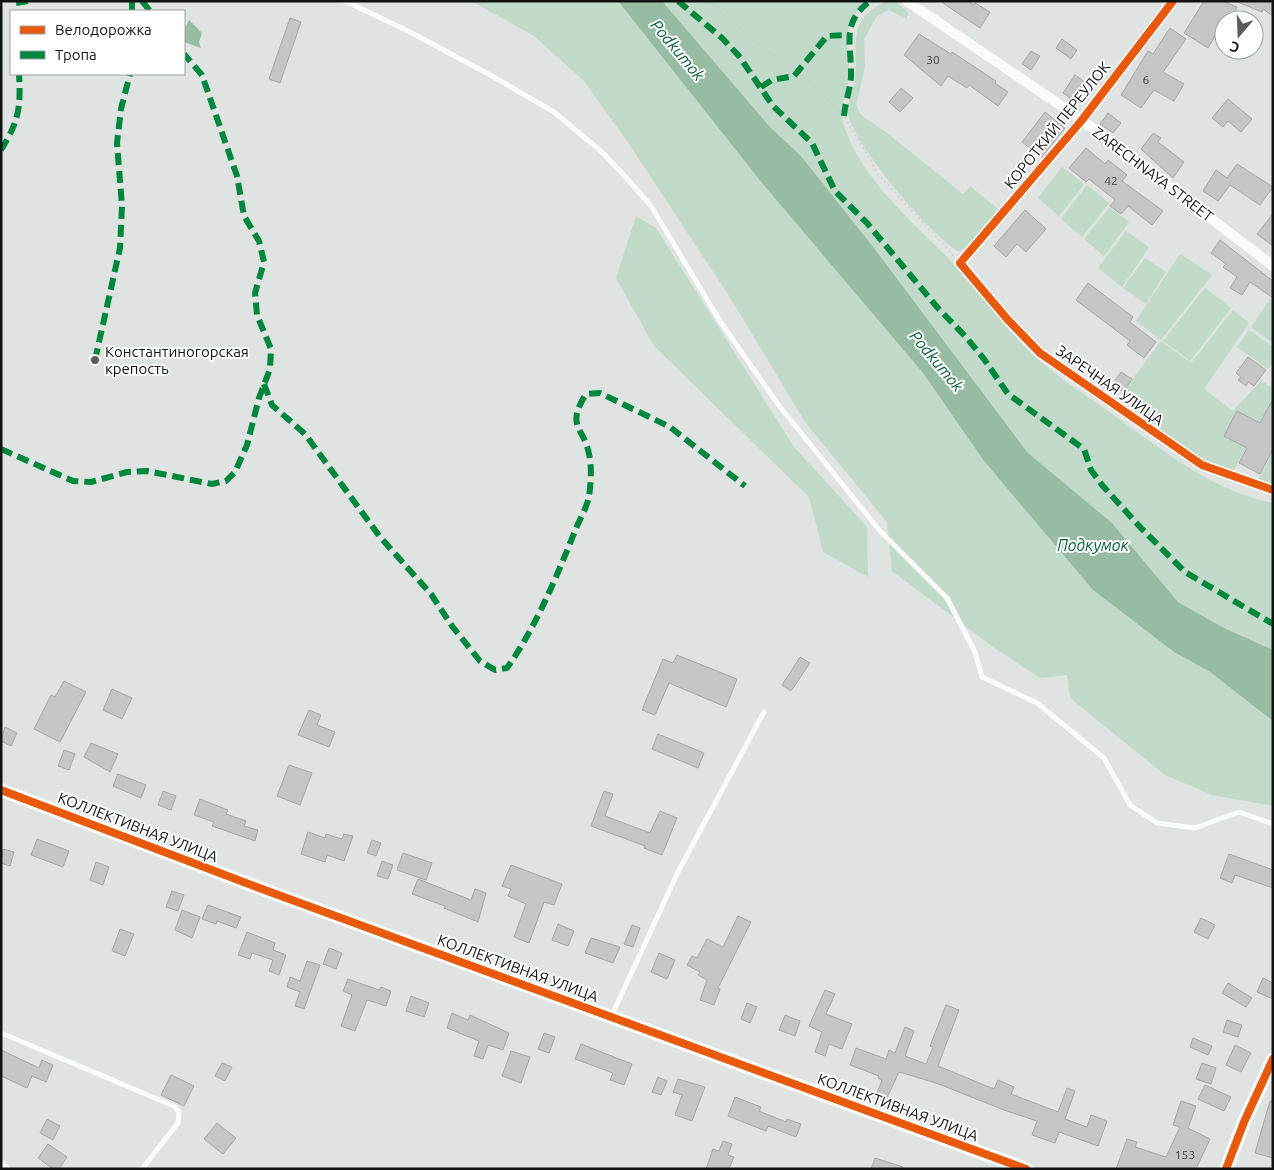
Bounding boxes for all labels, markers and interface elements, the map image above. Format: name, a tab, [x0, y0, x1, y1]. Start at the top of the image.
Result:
legend	[10, 10, 185, 75]
north arrow	[1214, 10, 1264, 60]
water label: Podkumok	[647, 16, 709, 85]
text: Велодорожка	[55, 21, 152, 38]
text: С	[1228, 38, 1242, 56]
text: Тропа	[55, 46, 97, 63]
house number: 30	[926, 53, 940, 66]
street label: КОРОТКИЙ ПЕРЕУЛОК	[1001, 58, 1113, 192]
house number: 6	[1143, 73, 1150, 86]
street label: ZARECHNAYA STREET	[1089, 123, 1217, 225]
house number: 42	[1104, 174, 1118, 187]
water label: Podkumok	[906, 327, 968, 396]
street label: ЗАРЕЧНАЯ УЛИЦА	[1053, 341, 1167, 429]
place label: Константиногорская крепость	[105, 343, 249, 377]
marker: Константиногорская крепость	[89, 354, 101, 366]
water label: Подкумок	[1057, 536, 1129, 554]
street label: КОЛЛЕКТИВНАЯ УЛИЦА	[56, 789, 221, 865]
street label: КОЛЛЕКТИВНАЯ УЛИЦА	[435, 931, 601, 1005]
street label: КОЛЛЕКТИВНАЯ УЛИЦА	[815, 1070, 981, 1144]
house number: 153	[1175, 1148, 1195, 1161]

